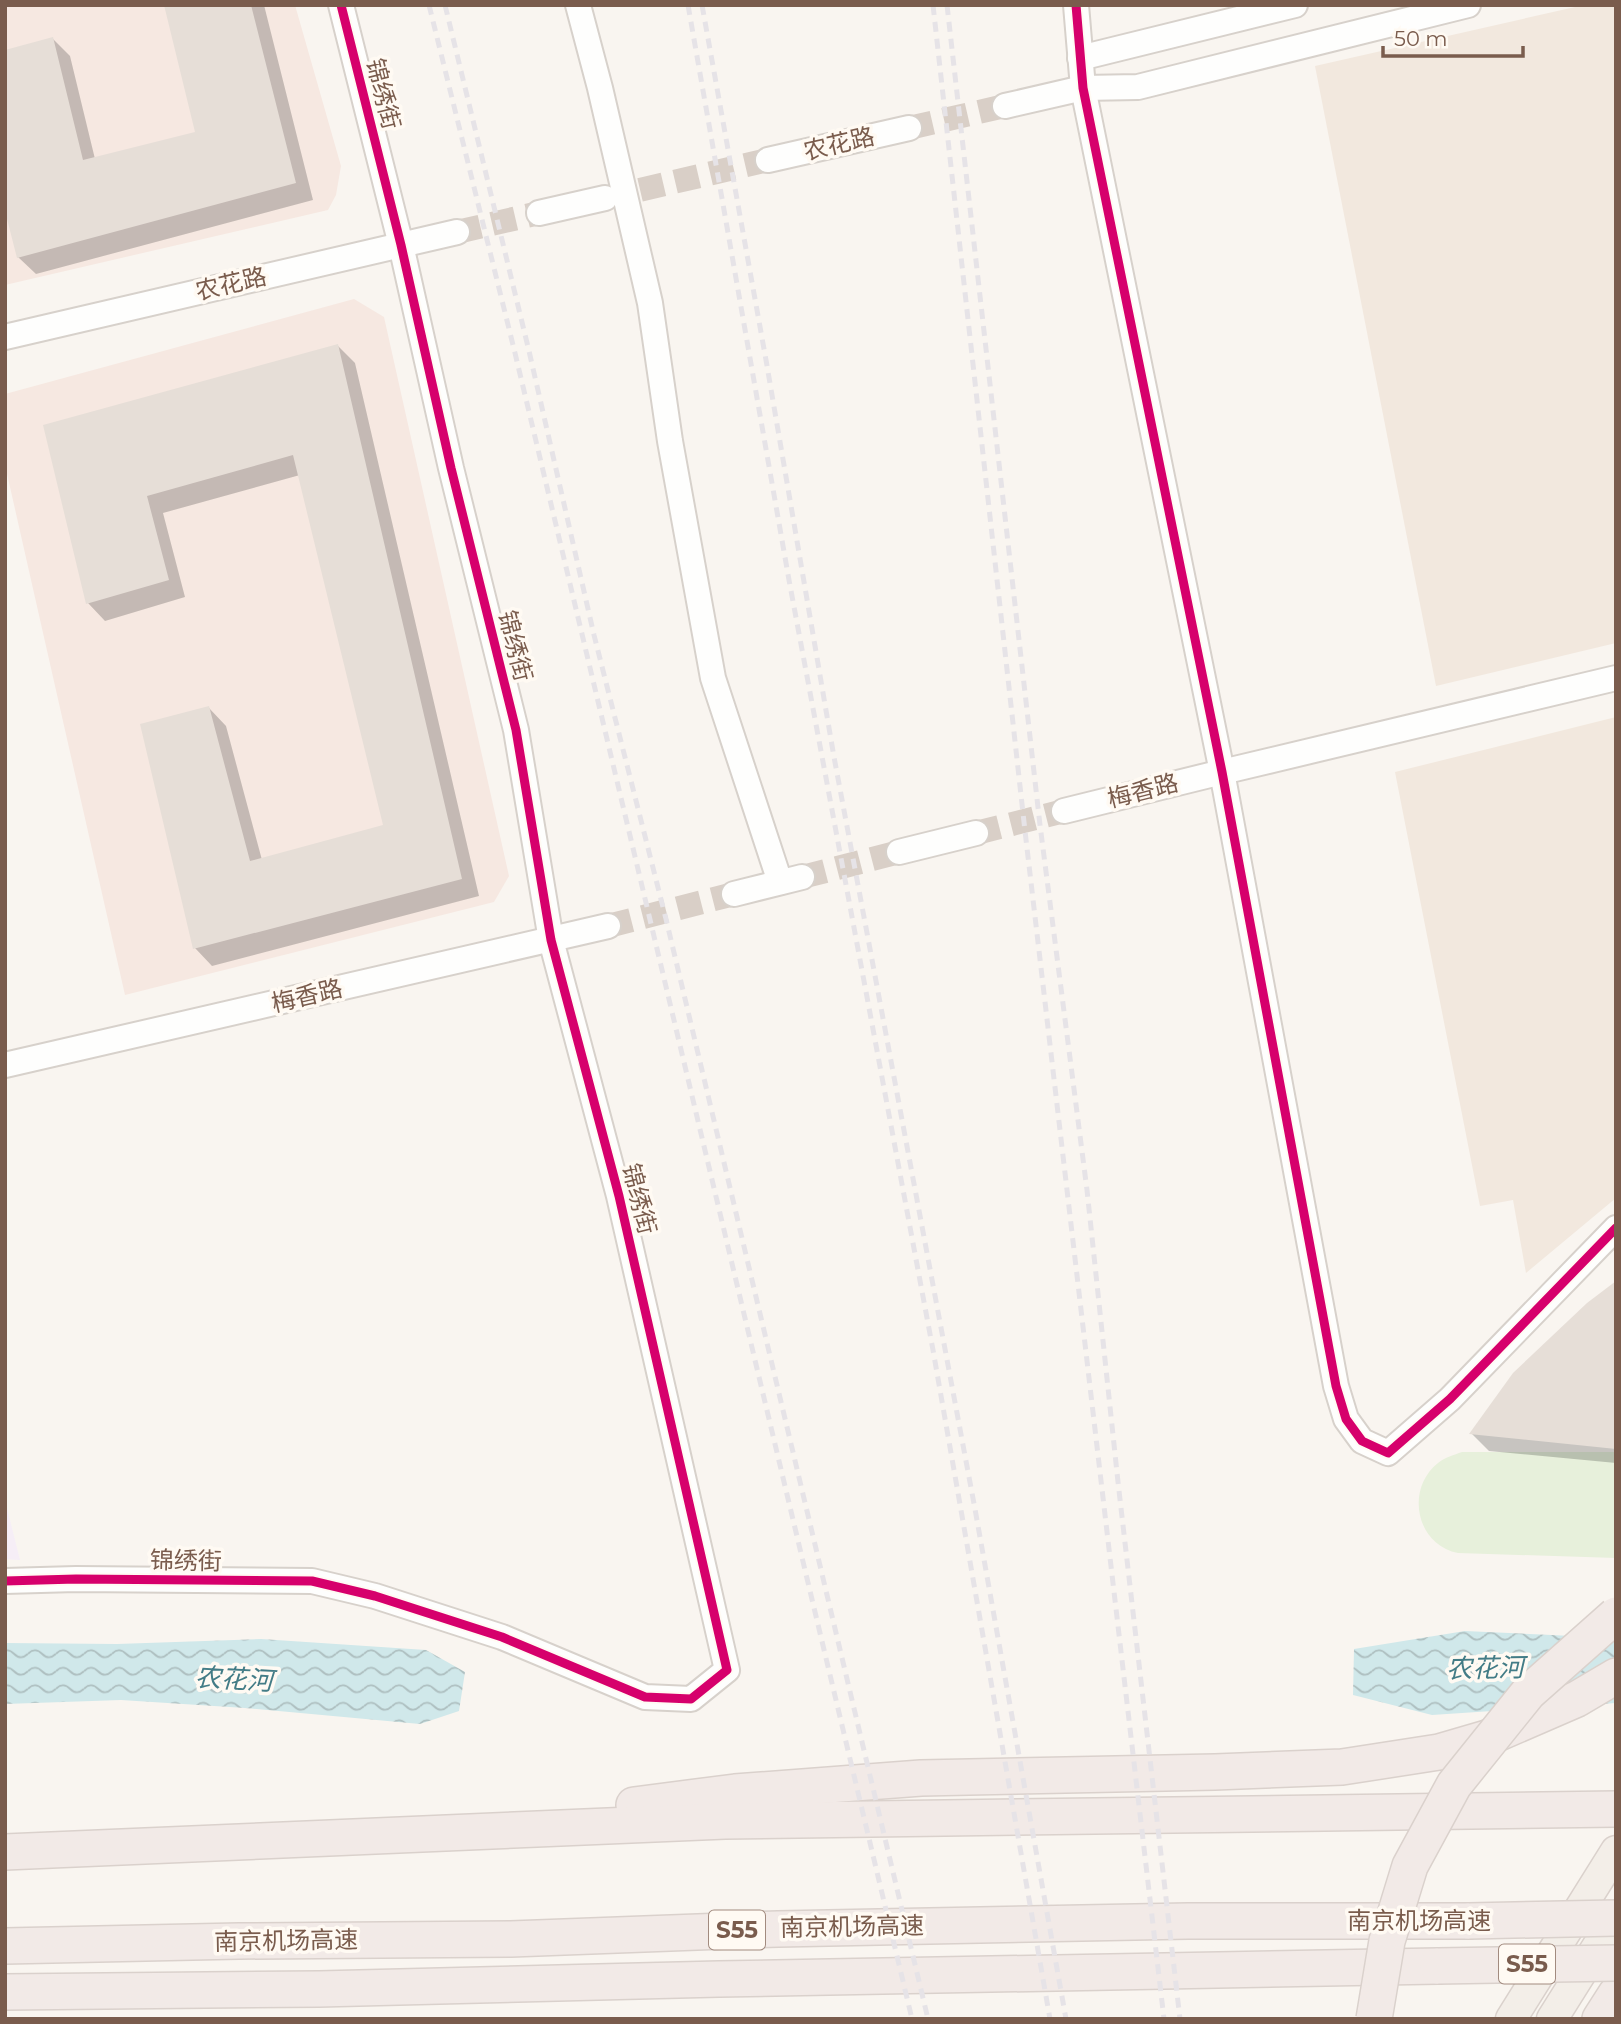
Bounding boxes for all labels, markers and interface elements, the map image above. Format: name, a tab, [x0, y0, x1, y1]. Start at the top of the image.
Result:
scale bar	[1383, 14, 1523, 58]
text: 50 m	[1394, 26, 1448, 51]
street label: 锦绣街	[361, 55, 406, 132]
street label: 农花路	[801, 121, 877, 166]
street label: 农花路	[193, 261, 269, 306]
street label: 锦绣街	[493, 607, 538, 684]
street label: 梅香路	[1104, 768, 1181, 813]
street label: 梅香路	[269, 973, 345, 1018]
street label: 锦绣街	[617, 1160, 662, 1237]
street label: 锦绣街	[150, 1545, 222, 1576]
water label: 农花河	[1446, 1651, 1529, 1685]
water label: 农花河	[194, 1661, 279, 1697]
street label: 南京机场高速	[1347, 1906, 1491, 1935]
road number: S55	[709, 1910, 765, 1950]
street label: 南京机场高速	[780, 1911, 924, 1942]
street label: 南京机场高速	[214, 1925, 358, 1956]
road number: S55	[1499, 1944, 1555, 1983]

